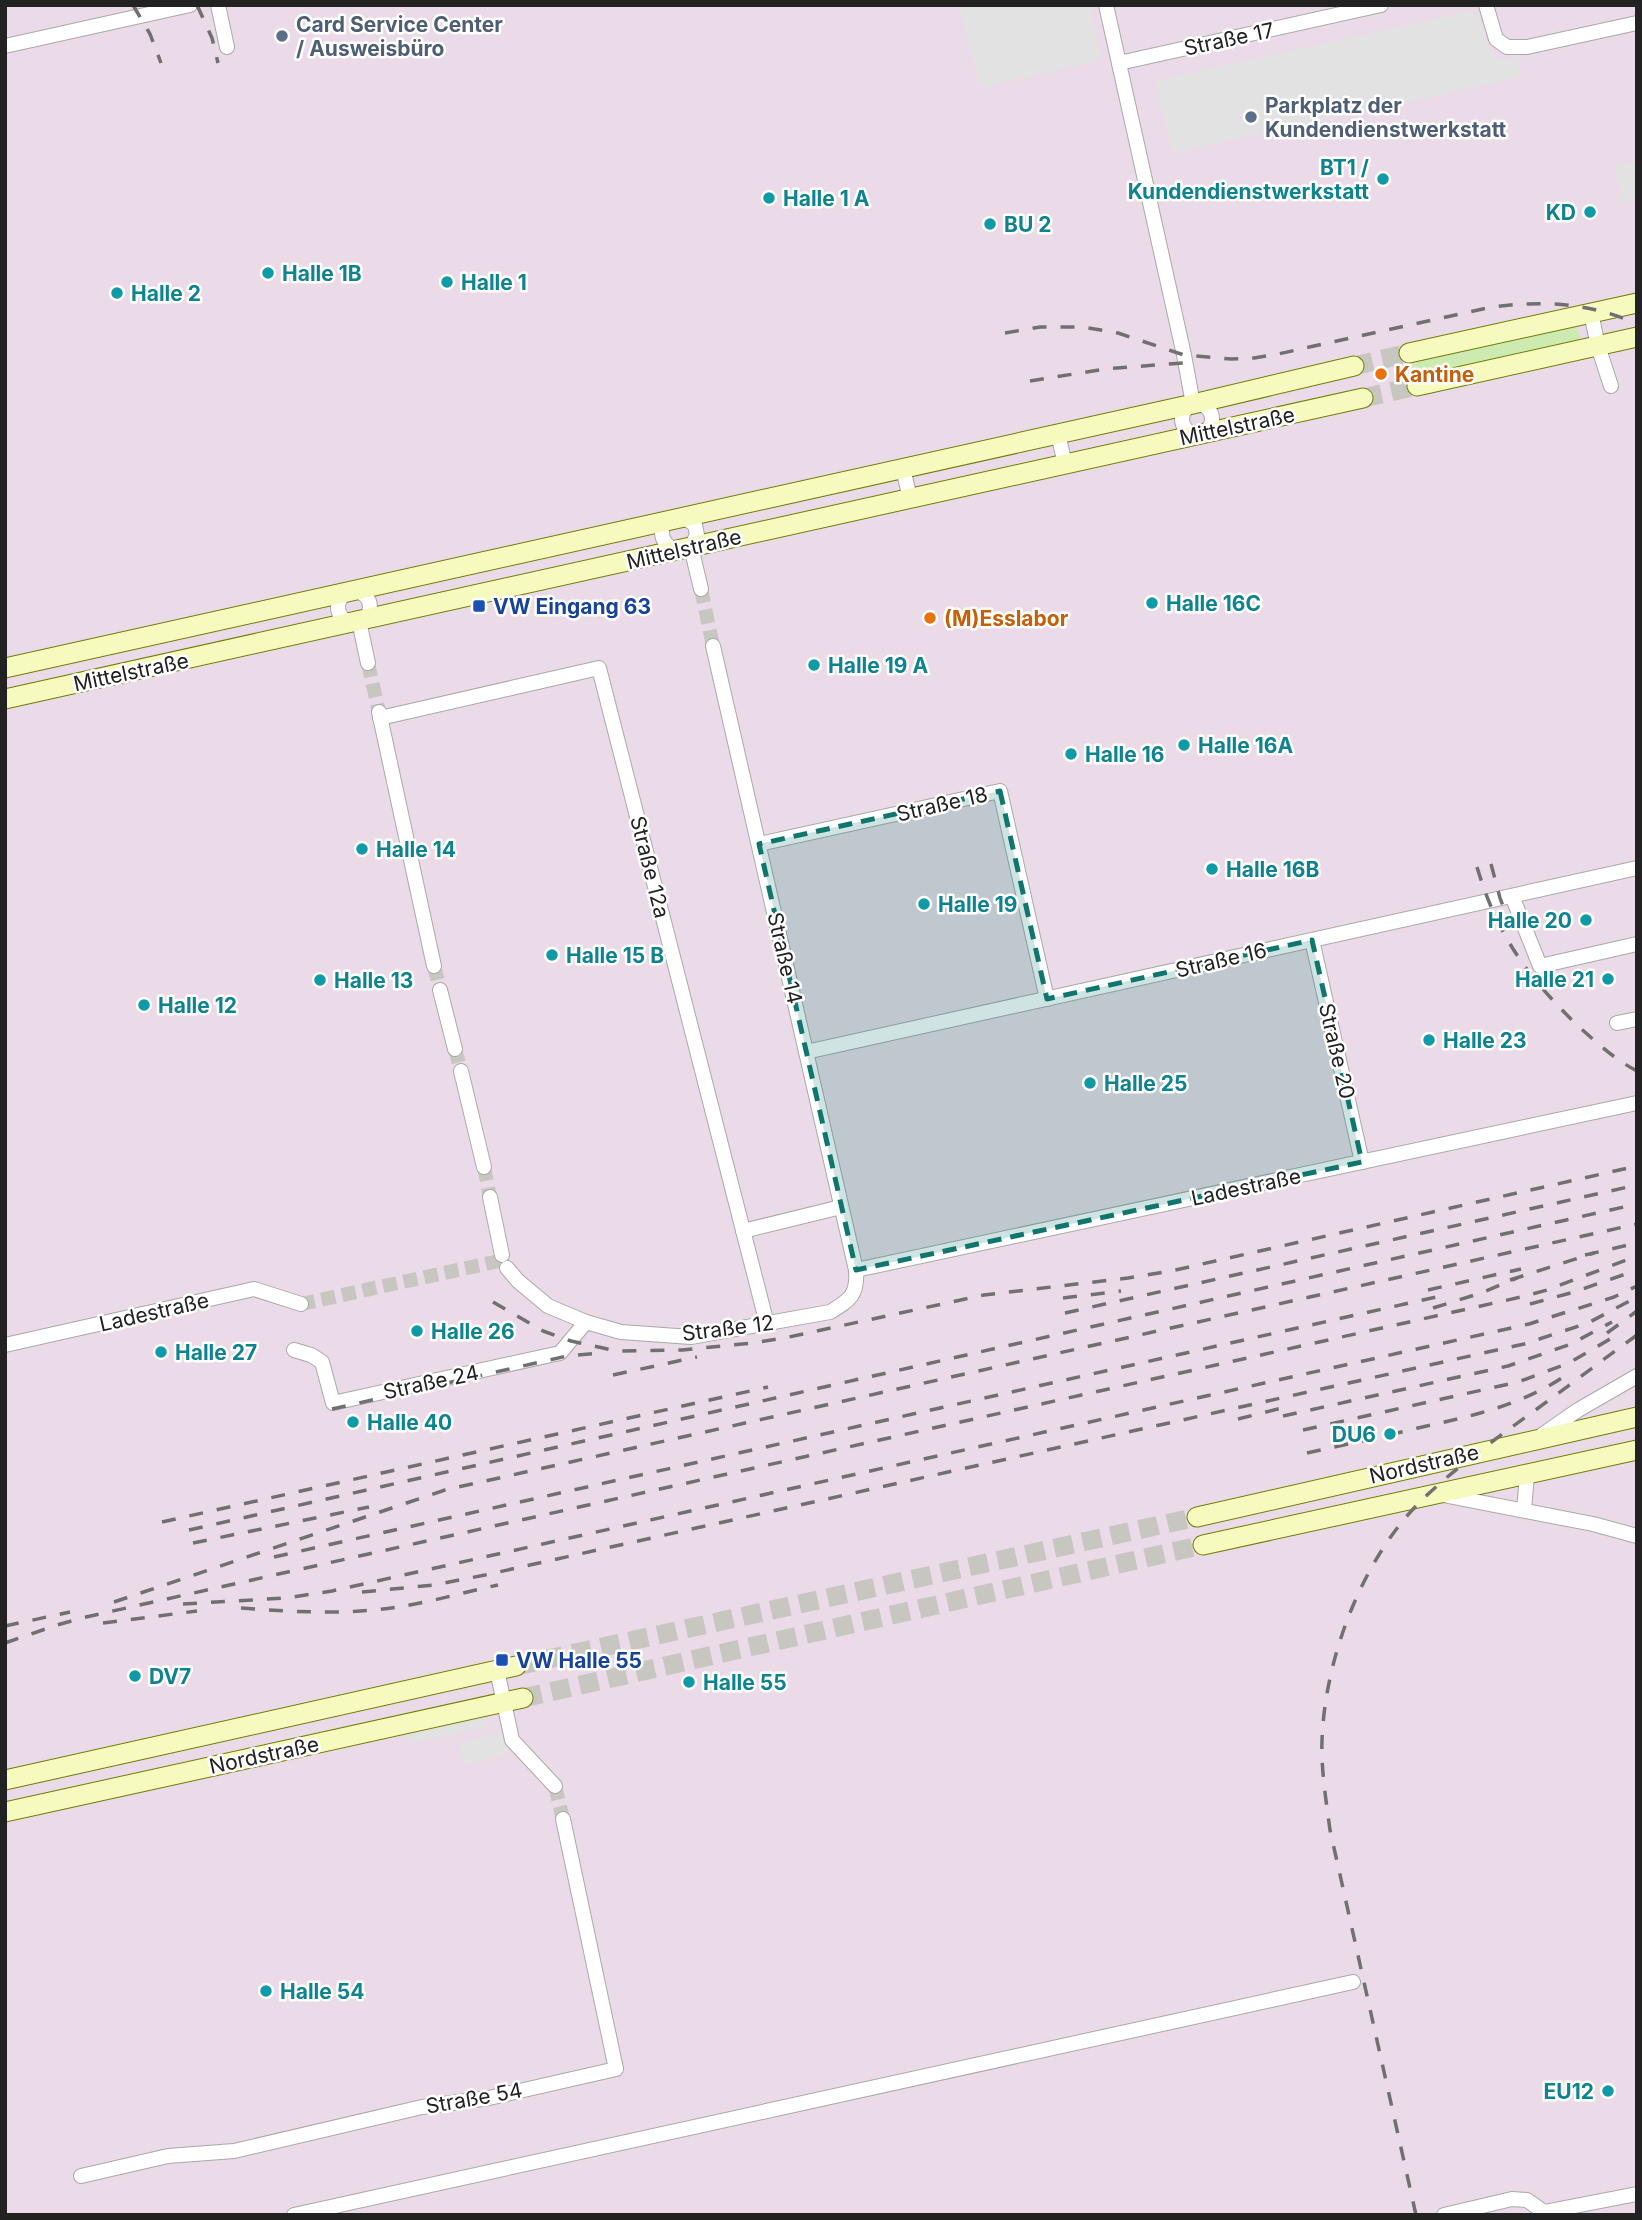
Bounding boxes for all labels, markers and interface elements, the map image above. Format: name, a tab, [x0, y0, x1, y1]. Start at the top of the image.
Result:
place label: Card Service Center / Ausweisbüro	[296, 12, 503, 61]
street label: Straße 17	[1182, 17, 1276, 61]
marker: Card Service Center / Ausweisbüro	[274, 28, 290, 44]
place label: Parkplatz der Kundendienstwerkstatt	[1265, 93, 1507, 142]
marker: Parkplatz der Kundendienstwerkstatt	[1243, 109, 1259, 125]
place label: BT1 / Kundendienstwerkstatt	[1128, 155, 1369, 204]
marker: BT1 / Kundendienstwerkstatt	[1375, 171, 1391, 187]
place label: Halle 1 A	[783, 186, 870, 211]
marker: Halle 1 A	[761, 190, 777, 206]
place label: KD	[1546, 200, 1576, 225]
marker: KD	[1582, 204, 1598, 220]
place label: BU 2	[1004, 212, 1051, 237]
marker: BU 2	[982, 216, 998, 232]
place label: Halle 1B	[282, 261, 362, 286]
marker: Halle 1B	[260, 265, 276, 281]
place label: Halle 1	[461, 270, 527, 295]
marker: Halle 1	[439, 274, 455, 290]
place label: Halle 2	[131, 281, 201, 306]
marker: Halle 2	[109, 285, 125, 301]
place label: Kantine	[1395, 362, 1474, 387]
marker: Kantine	[1373, 366, 1389, 382]
street label: Mittelstraße	[1177, 402, 1297, 450]
street label: Mittelstraße	[624, 524, 744, 574]
place label: Halle 16C	[1166, 591, 1261, 616]
place label: VW Eingang 63	[493, 594, 651, 619]
marker: Halle 16C	[1144, 595, 1160, 611]
marker: VW Eingang 63	[471, 598, 487, 614]
place label: (M)Esslabor	[944, 606, 1069, 631]
marker: (M)Esslabor	[922, 610, 938, 626]
street label: Mittelstraße	[71, 648, 191, 696]
place label: Halle 19 A	[828, 653, 928, 678]
marker: Halle 19 A	[806, 657, 822, 673]
place label: Halle 16A	[1198, 733, 1293, 758]
marker: Halle 16A	[1176, 737, 1192, 753]
place label: Halle 16	[1085, 742, 1164, 767]
marker: Halle 16	[1063, 746, 1079, 762]
street label: Straße 18	[894, 781, 990, 827]
street label: Straße 12a	[625, 813, 675, 921]
place label: Halle 14	[376, 837, 456, 862]
marker: Halle 14	[354, 841, 370, 857]
place label: Halle 16B	[1226, 857, 1319, 882]
marker: Halle 16B	[1204, 861, 1220, 877]
place label: Halle 19	[938, 892, 1017, 917]
marker: Halle 19	[916, 896, 932, 912]
place label: Halle 20	[1488, 908, 1572, 933]
street label: Straße 14	[762, 910, 808, 1006]
marker: Halle 20	[1578, 912, 1594, 928]
street label: Straße 16	[1173, 937, 1269, 983]
place label: Halle 15 B	[566, 943, 664, 968]
marker: Halle 15 B	[544, 947, 560, 963]
place label: Halle 21	[1515, 967, 1594, 992]
place label: Halle 13	[334, 968, 413, 993]
marker: Halle 21	[1600, 971, 1616, 987]
marker: Halle 13	[312, 972, 328, 988]
place label: Halle 12	[158, 993, 237, 1018]
marker: Halle 12	[136, 997, 152, 1013]
street label: Straße 20	[1314, 1001, 1360, 1101]
place label: Halle 23	[1443, 1028, 1527, 1053]
marker: Halle 23	[1421, 1032, 1437, 1048]
place label: Halle 25	[1104, 1071, 1187, 1096]
marker: Halle 25	[1082, 1075, 1098, 1091]
street label: Ladestraße	[1189, 1163, 1303, 1211]
street label: Ladestraße	[97, 1287, 211, 1337]
street label: Straße 12	[681, 1310, 775, 1346]
place label: Halle 26	[431, 1319, 515, 1344]
marker: Halle 26	[409, 1323, 425, 1339]
place label: Halle 27	[175, 1340, 257, 1365]
marker: Halle 27	[153, 1344, 169, 1360]
street label: Straße 24	[381, 1360, 481, 1404]
place label: Halle 40	[367, 1410, 452, 1435]
marker: Halle 40	[345, 1414, 361, 1430]
place label: DU6	[1332, 1422, 1376, 1447]
marker: DU6	[1382, 1426, 1398, 1442]
street label: Nordstraße	[1367, 1439, 1481, 1489]
place label: VW Halle 55	[516, 1648, 642, 1673]
marker: VW Halle 55	[494, 1652, 510, 1668]
place label: DV7	[149, 1664, 191, 1689]
marker: DV7	[127, 1668, 143, 1684]
place label: Halle 55	[703, 1670, 787, 1695]
marker: Halle 55	[681, 1674, 697, 1690]
street label: Nordstraße	[207, 1731, 321, 1779]
place label: Halle 54	[280, 1979, 364, 2004]
marker: Halle 54	[258, 1983, 274, 1999]
street label: Straße 54	[424, 2077, 524, 2119]
place label: EU12	[1544, 2079, 1594, 2104]
marker: EU12	[1600, 2083, 1616, 2099]

